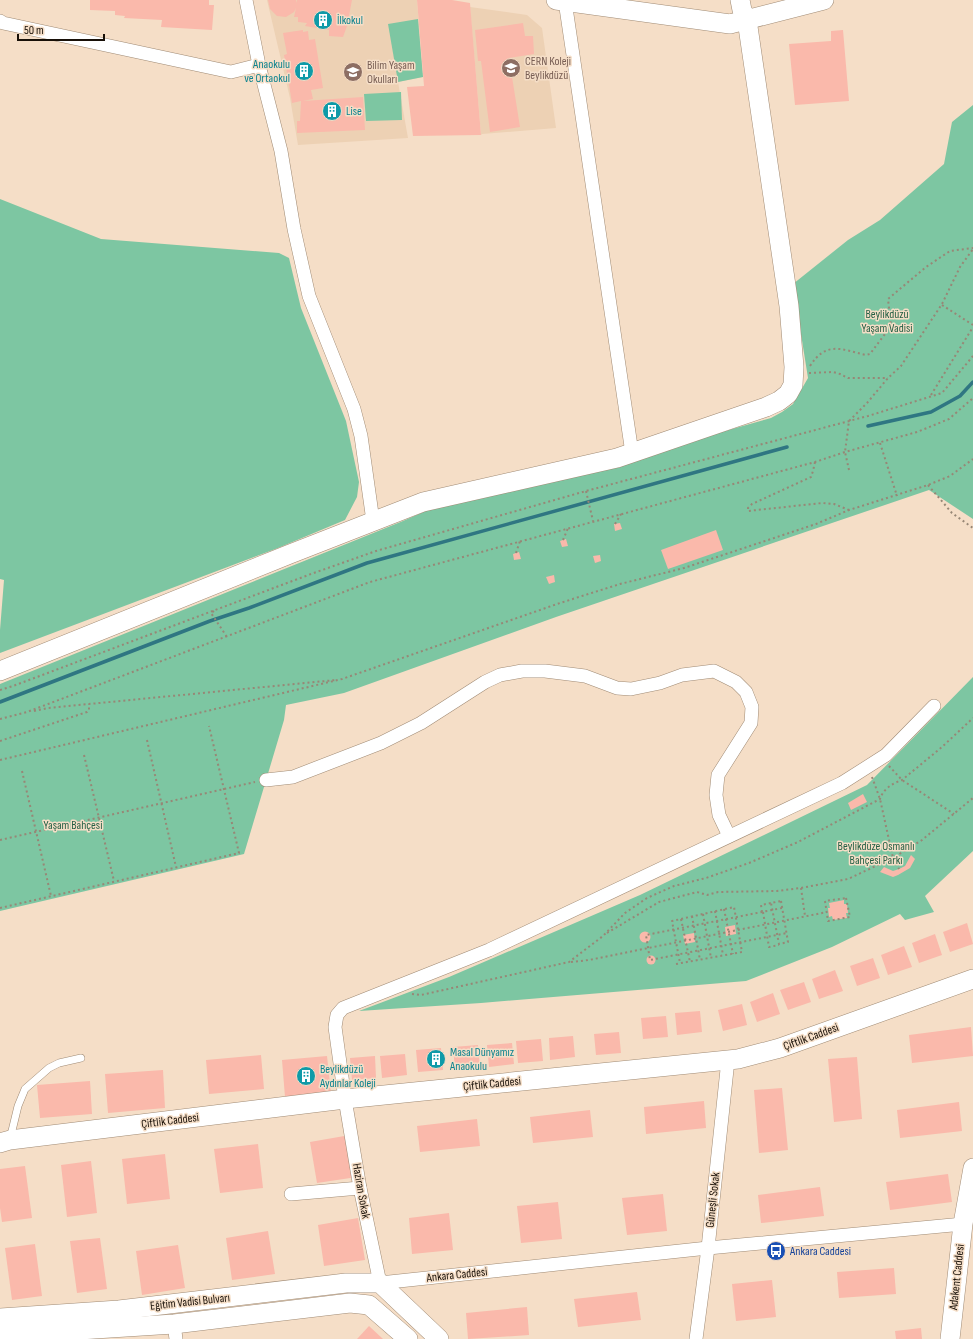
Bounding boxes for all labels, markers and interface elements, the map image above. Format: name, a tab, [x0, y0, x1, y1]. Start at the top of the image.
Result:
building icon: İlkokul	[312, 9, 334, 31]
place label: İlkokul	[337, 13, 363, 28]
scale bar	[18, 16, 104, 42]
text: 50 m	[24, 23, 44, 38]
place label: CERN Koleji Beylikdüzü	[525, 54, 571, 83]
place label: Anaokulu ve Ortaokul	[244, 57, 290, 86]
school or university icon: CERN Koleji Beylikdüzü	[500, 57, 522, 79]
place label: Bilim Yaşam Okulları	[367, 58, 415, 87]
building icon: Anaokulu ve Ortaokul	[293, 60, 315, 82]
school or university icon: Bilim Yaşam Okulları	[342, 61, 364, 83]
building icon: Lise	[321, 100, 343, 122]
place label: Lise	[346, 104, 362, 119]
park label: Beylikdüzü Yaşam Vadisi	[861, 307, 913, 336]
park label: Yaşam Bahçesi	[44, 818, 102, 833]
park label: Beylikdüze Osmanlı Bahçesi Parkı	[838, 839, 914, 868]
street label: Çiftlik Caddesi	[781, 1020, 841, 1054]
place label: Masal Dünyamız Anaokulu	[449, 1045, 515, 1074]
building icon: Masal Dünyamız Anaokulu	[425, 1048, 447, 1070]
place label: Beylikdüzü Aydınlar Koleji	[319, 1062, 376, 1091]
building icon: Beylikdüzü Aydınlar Koleji	[295, 1065, 317, 1087]
street label: Çiftlik Caddesi	[462, 1074, 522, 1094]
street label: Çiftlik Caddesi	[140, 1110, 200, 1132]
street label: Haziran Sokak	[349, 1162, 373, 1220]
street label: Güneşli Sokak	[703, 1171, 723, 1229]
bus stop icon: Ankara Caddesi	[765, 1240, 787, 1262]
street label: Adakent Caddesi	[946, 1243, 968, 1312]
place label: Ankara Caddesi	[789, 1244, 851, 1259]
street label: Ankara Caddesi	[425, 1264, 488, 1286]
street label: Eğitim Vadisi Bulvarı	[149, 1290, 231, 1314]

